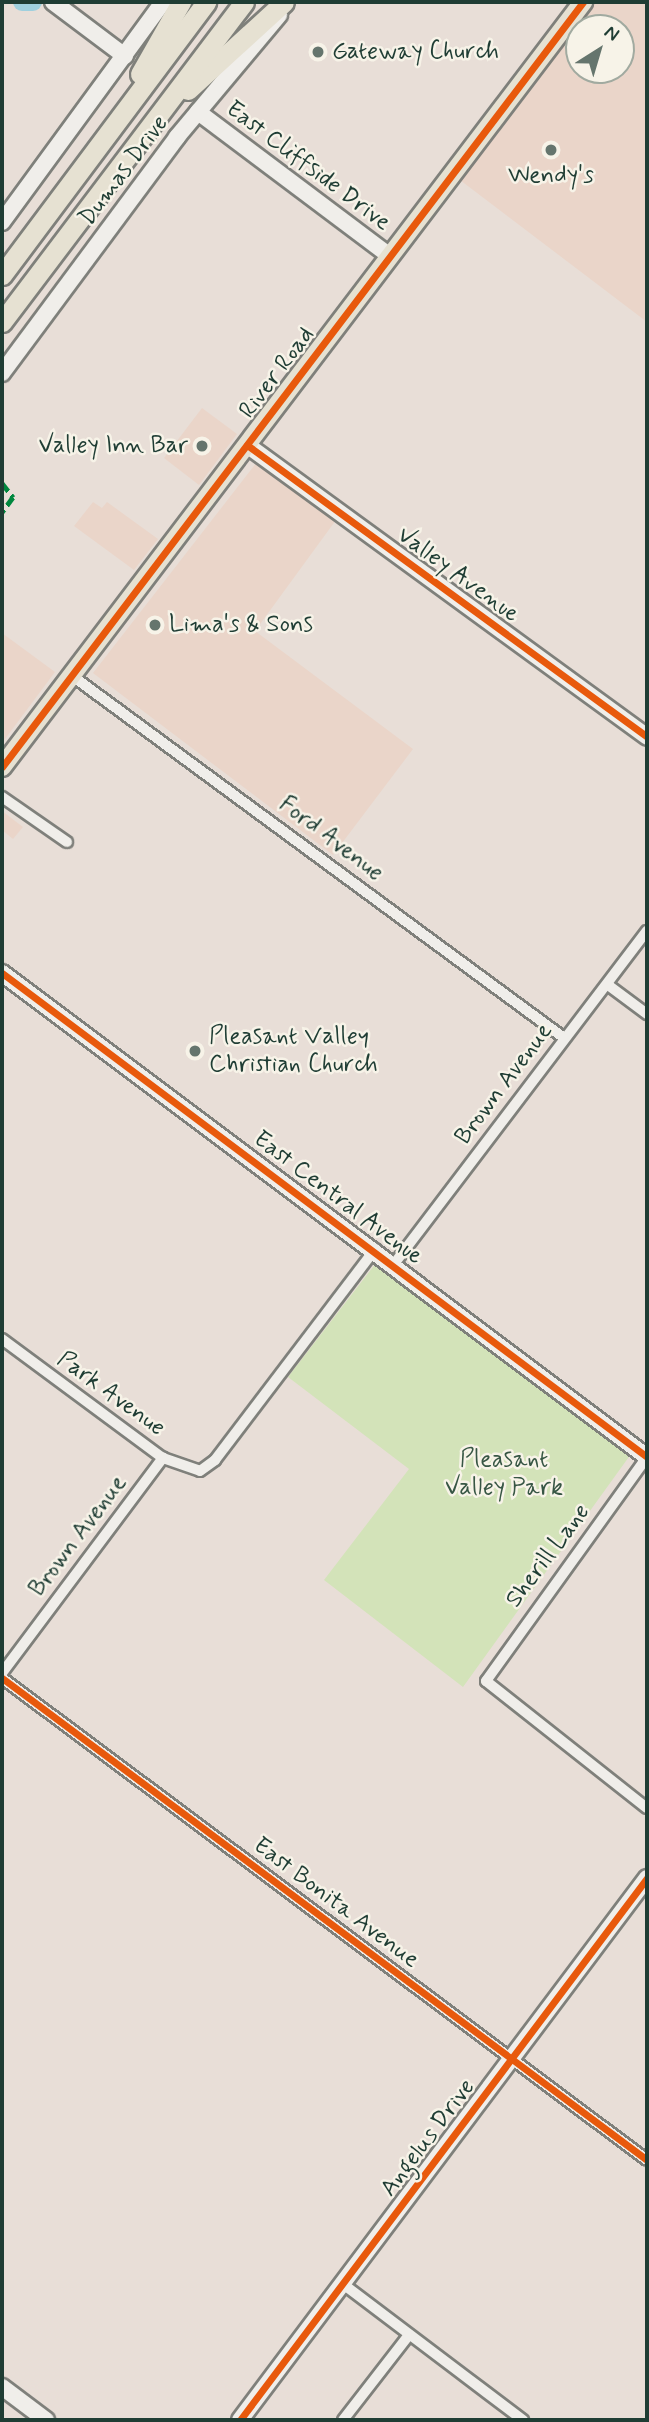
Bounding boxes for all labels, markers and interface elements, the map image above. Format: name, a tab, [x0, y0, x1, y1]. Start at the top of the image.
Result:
north arrow	[565, 14, 635, 84]
text: N	[599, 20, 624, 47]
place label: Gateway Church	[332, 38, 505, 66]
marker: Gateway Church	[310, 44, 326, 60]
street label: East Cliffside Drive	[221, 95, 395, 237]
street label: Dumas Drive	[73, 110, 175, 232]
marker: Wendy's	[543, 142, 559, 158]
place label: Wendy's	[508, 162, 594, 190]
street label: River Road	[233, 321, 321, 425]
place label: Valley Inn Bar	[39, 432, 188, 460]
marker: Valley Inn Bar	[194, 438, 210, 454]
street label: Valley Avenue	[392, 522, 524, 628]
place label: Lima's & Sons	[169, 611, 313, 639]
marker: Lima's & Sons	[147, 617, 163, 633]
street label: Ford Avenue	[272, 789, 390, 889]
street label: Brown Avenue	[449, 1017, 559, 1151]
place label: Pleasant Valley Christian Church	[209, 1023, 383, 1079]
marker: Pleasant Valley Christian Church	[187, 1043, 203, 1059]
street label: East Central Avenue	[245, 1123, 431, 1273]
street label: Park Avenue	[50, 1344, 172, 1444]
park label: Pleasant Valley Park	[447, 1446, 561, 1502]
street label: Brown Avenue	[23, 1469, 133, 1603]
street label: Sherill Lane	[499, 1498, 597, 1614]
street label: East Bonita Avenue	[247, 1831, 425, 1975]
street label: Angelus Drive	[375, 2074, 481, 2202]

